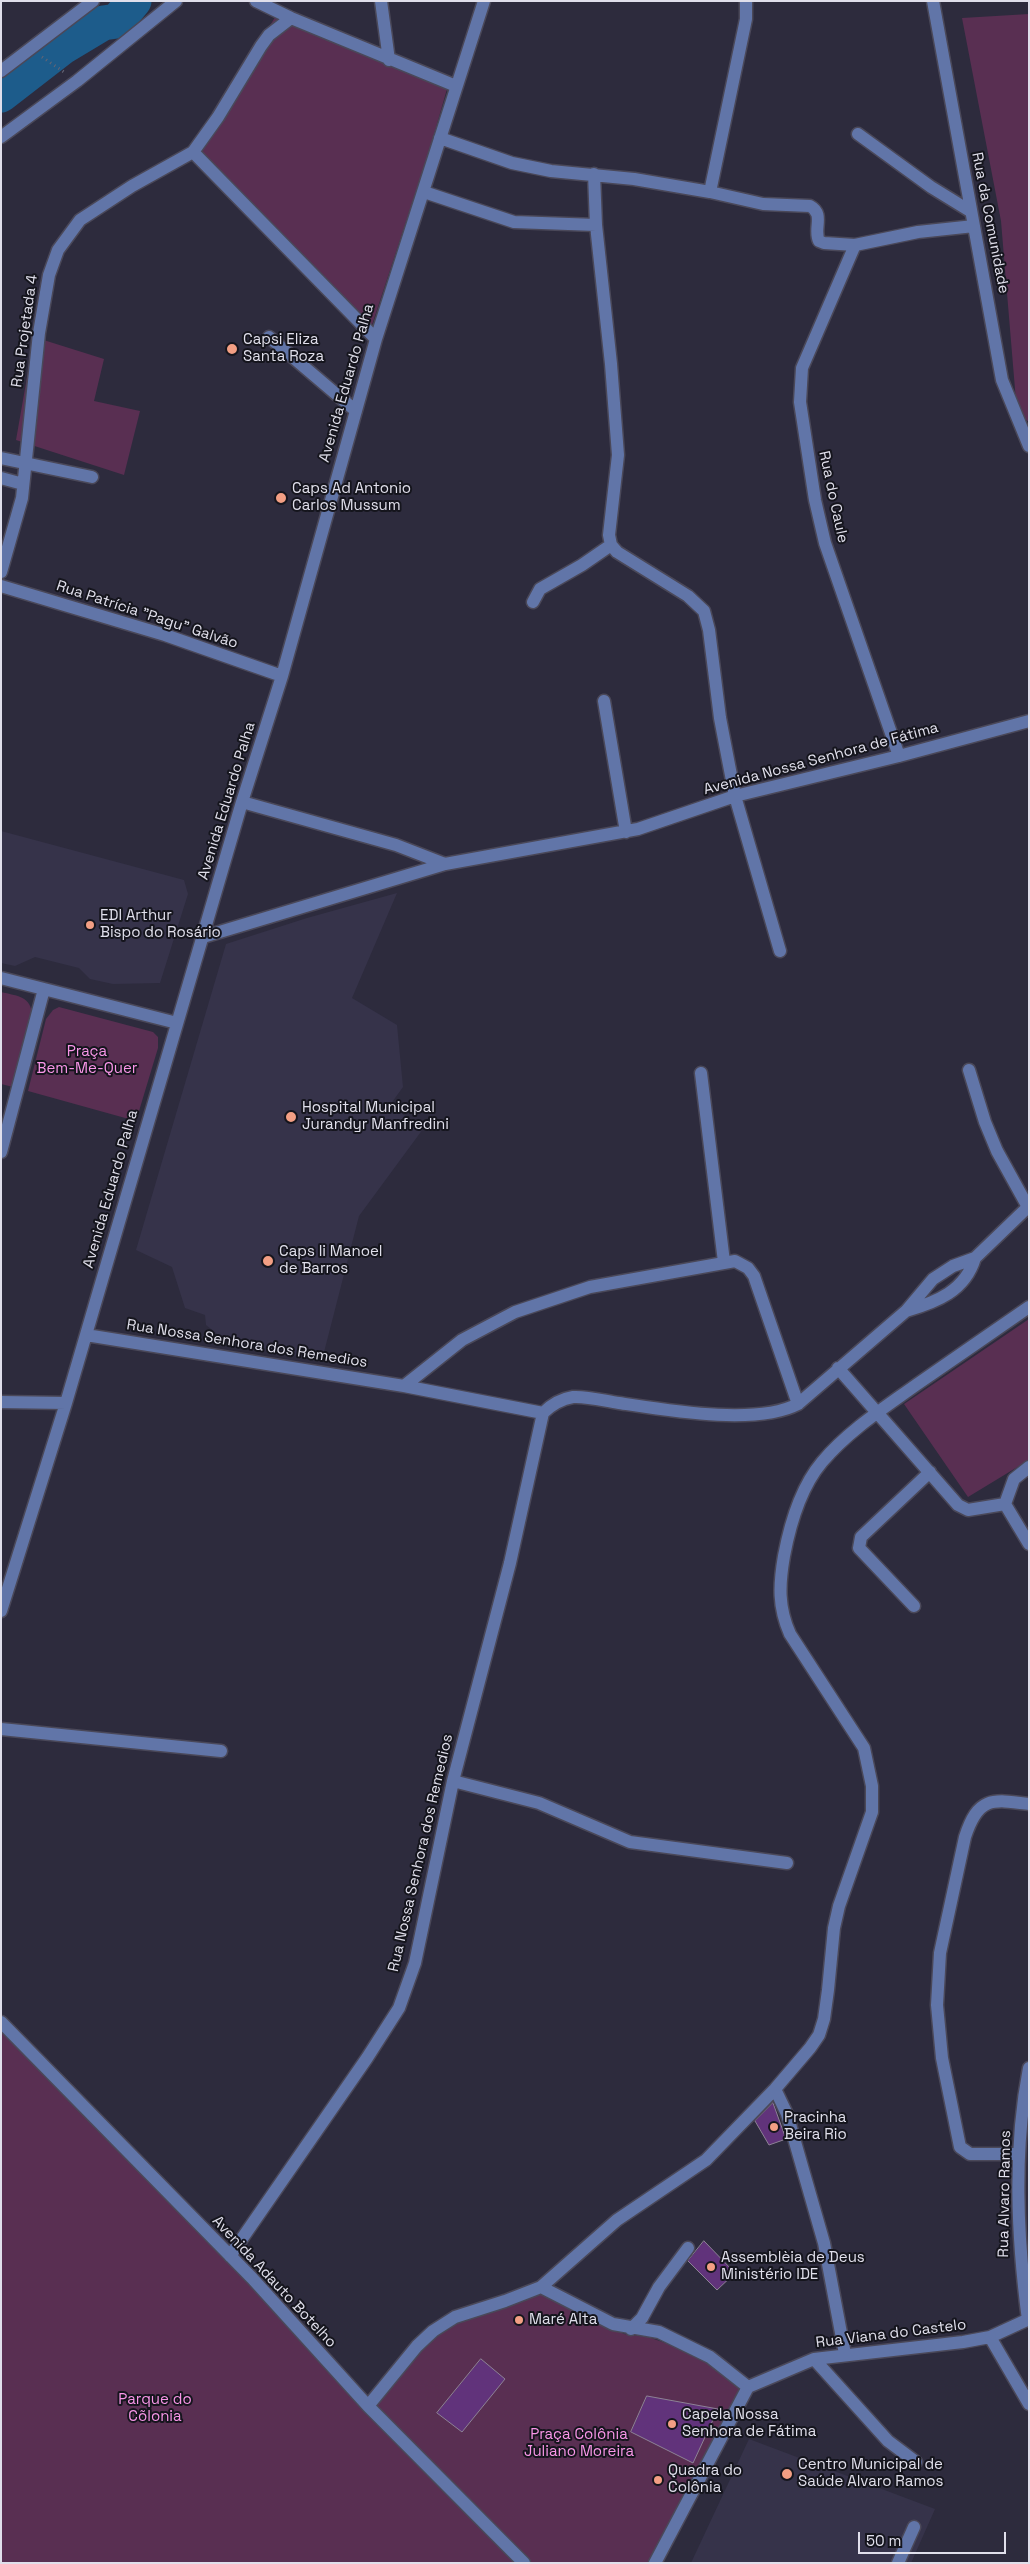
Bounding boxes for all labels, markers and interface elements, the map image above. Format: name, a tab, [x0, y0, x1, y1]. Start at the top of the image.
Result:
street label: Rua da Comunidade	[967, 151, 1013, 295]
street label: Rua Projetada 4	[8, 273, 42, 389]
street label: Avenida Eduardo Palha	[316, 302, 378, 464]
place label: Capsi Eliza Santa Roza	[243, 331, 324, 366]
marker: Capsi Eliza Santa Roza	[225, 342, 239, 356]
street label: Rua do Caule	[814, 449, 852, 545]
place label: Caps Ad Antonio Carlos Mussum	[292, 480, 411, 515]
marker: Caps Ad Antonio Carlos Mussum	[274, 491, 288, 505]
street label: Rua Patrícia "Pagu" Galvão	[54, 577, 240, 653]
street label: Avenida Nossa Senhora de Fátima	[702, 719, 940, 799]
street label: Avenida Eduardo Palha	[194, 720, 260, 882]
place label: EDI Arthur Bispo do Rosário	[100, 907, 221, 942]
marker: EDI Arthur Bispo do Rosário	[84, 919, 96, 931]
park label: Praça Bem-Me-Quer	[37, 1043, 137, 1078]
place label: Hospital Municipal Jurandyr Manfredini	[302, 1099, 449, 1134]
street label: Avenida Eduardo Palha	[80, 1108, 142, 1270]
marker: Hospital Municipal Jurandyr Manfredini	[284, 1110, 298, 1124]
place label: Caps Ii Manoel de Barros	[279, 1243, 382, 1278]
marker: Caps Ii Manoel de Barros	[261, 1254, 275, 1268]
street label: Rua Nossa Senhora dos Remedios	[125, 1316, 369, 1372]
street label: Rua Nossa Senhora dos Remedios	[385, 1732, 457, 1974]
place label: Pracinha Beira Rio	[784, 2109, 847, 2144]
marker: Pracinha Beira Rio	[768, 2121, 780, 2133]
street label: Rua Alvaro Ramos	[995, 2130, 1015, 2258]
street label: Avenida Adauto Botelho	[208, 2212, 340, 2352]
place label: Assemblèia de Deus Ministério IDE	[721, 2249, 865, 2284]
marker: Assemblèia de Deus Ministério IDE	[705, 2261, 717, 2273]
place label: Maré Alta	[529, 2311, 597, 2329]
marker: Maré Alta	[513, 2314, 525, 2326]
street label: Rua Viana do Castelo	[815, 2316, 967, 2352]
park label: Parque do Cõlonia	[118, 2391, 192, 2426]
place label: Capela Nossa Senhora de Fátima	[682, 2406, 816, 2441]
marker: Capela Nossa Senhora de Fátima	[666, 2418, 678, 2430]
park label: Praça Colônia Juliano Moreira	[524, 2426, 634, 2461]
place label: Centro Municipal de Saúde Alvaro Ramos	[798, 2456, 943, 2491]
place label: Quadra do Colônia	[668, 2462, 742, 2497]
marker: Centro Municipal de Saúde Alvaro Ramos	[780, 2467, 794, 2481]
marker: Quadra do Colônia	[652, 2474, 664, 2486]
scale bar	[860, 2522, 1008, 2554]
text: 50 m	[866, 2531, 901, 2550]

